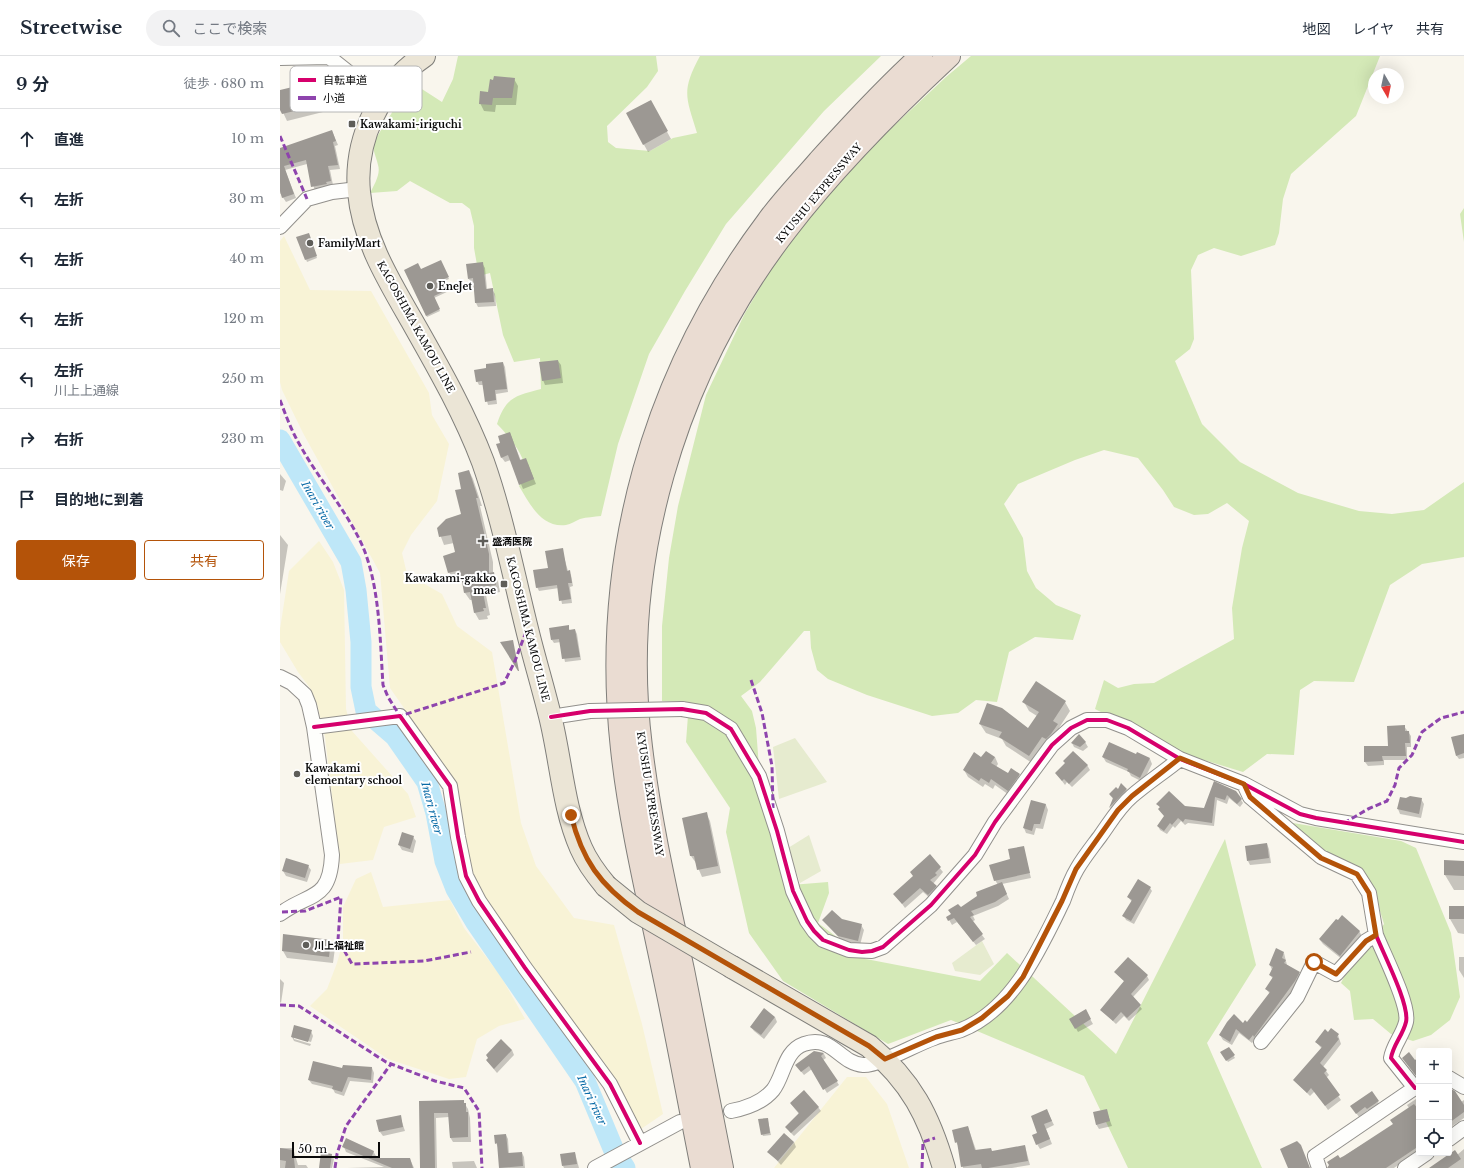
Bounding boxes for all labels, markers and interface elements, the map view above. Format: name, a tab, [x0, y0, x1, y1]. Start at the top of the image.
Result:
search box	[146, 10, 426, 46]
text: Streetwise	[20, 16, 122, 39]
icon: search	[160, 17, 182, 39]
text: ここで検索	[192, 19, 267, 38]
text: 地図	[1302, 20, 1330, 38]
text: レイヤ	[1352, 20, 1394, 38]
text: 共有	[1416, 20, 1444, 38]
legend	[290, 66, 422, 112]
north arrow	[1368, 68, 1404, 104]
text: 自転車道	[323, 73, 367, 87]
text: 9 分	[16, 74, 49, 95]
text: 徒歩 · 680 m	[184, 75, 264, 92]
text: 小道	[323, 91, 345, 105]
place label: Kawakami-iriguchi	[360, 118, 462, 131]
marker: Kawakami-iriguchi	[347, 119, 357, 129]
icon: ahead	[16, 128, 38, 150]
text: 直進	[54, 130, 84, 149]
text: 10 m	[231, 130, 264, 147]
street label: KYUSHU EXPRESSWAY	[773, 140, 865, 246]
icon: left	[16, 188, 38, 210]
text: 左折	[54, 190, 84, 209]
text: 30 m	[229, 190, 264, 207]
place label: FamilyMart	[318, 237, 381, 250]
marker: FamilyMart	[305, 238, 315, 248]
icon: left	[16, 248, 38, 270]
text: 左折	[54, 250, 84, 269]
text: 40 m	[229, 250, 264, 267]
street label: KAGOSHIMA KAMOU LINE	[374, 259, 458, 395]
place label: EneJet	[438, 280, 472, 293]
marker: EneJet	[425, 281, 435, 291]
icon: left	[16, 308, 38, 330]
text: 左折	[54, 310, 84, 329]
text: 120 m	[223, 310, 264, 327]
text: 左折	[54, 361, 84, 380]
icon: left	[16, 368, 38, 390]
text: 250 m	[222, 370, 264, 387]
text: 川上上通線	[54, 382, 119, 399]
icon: right	[16, 428, 38, 450]
text: 右折	[54, 430, 84, 449]
text: 230 m	[221, 430, 264, 447]
water label: Inari river	[298, 477, 338, 533]
icon: arrive	[16, 488, 38, 510]
text: 目的地に到着	[54, 490, 144, 509]
marker: 盛満医院	[477, 535, 489, 547]
place label: 盛満医院	[492, 535, 532, 548]
button: 保存	[16, 540, 136, 580]
button: 共有	[144, 540, 264, 580]
street label: KAGOSHIMA KAMOU LINE	[504, 555, 552, 703]
place label: Kawakami-gakko mae	[405, 572, 496, 597]
marker: Kawakami-gakko mae	[499, 579, 509, 589]
street label: KYUSHU EXPRESSWAY	[634, 730, 666, 858]
place label: Kawakami elementary school	[305, 762, 402, 787]
marker: Kawakami elementary school	[292, 769, 302, 779]
water label: Inari river	[418, 779, 446, 837]
route end	[562, 806, 580, 824]
place label: 川上福祉館	[314, 939, 364, 952]
marker: 川上福祉館	[301, 940, 311, 950]
route start	[1305, 953, 1323, 971]
map controls	[1416, 1048, 1452, 1156]
button: +	[1416, 1048, 1452, 1084]
water label: Inari river	[574, 1072, 610, 1128]
button: −	[1416, 1084, 1452, 1120]
button: locate	[1416, 1120, 1452, 1156]
scale bar	[292, 1140, 380, 1159]
text: 50 m	[298, 1142, 327, 1156]

